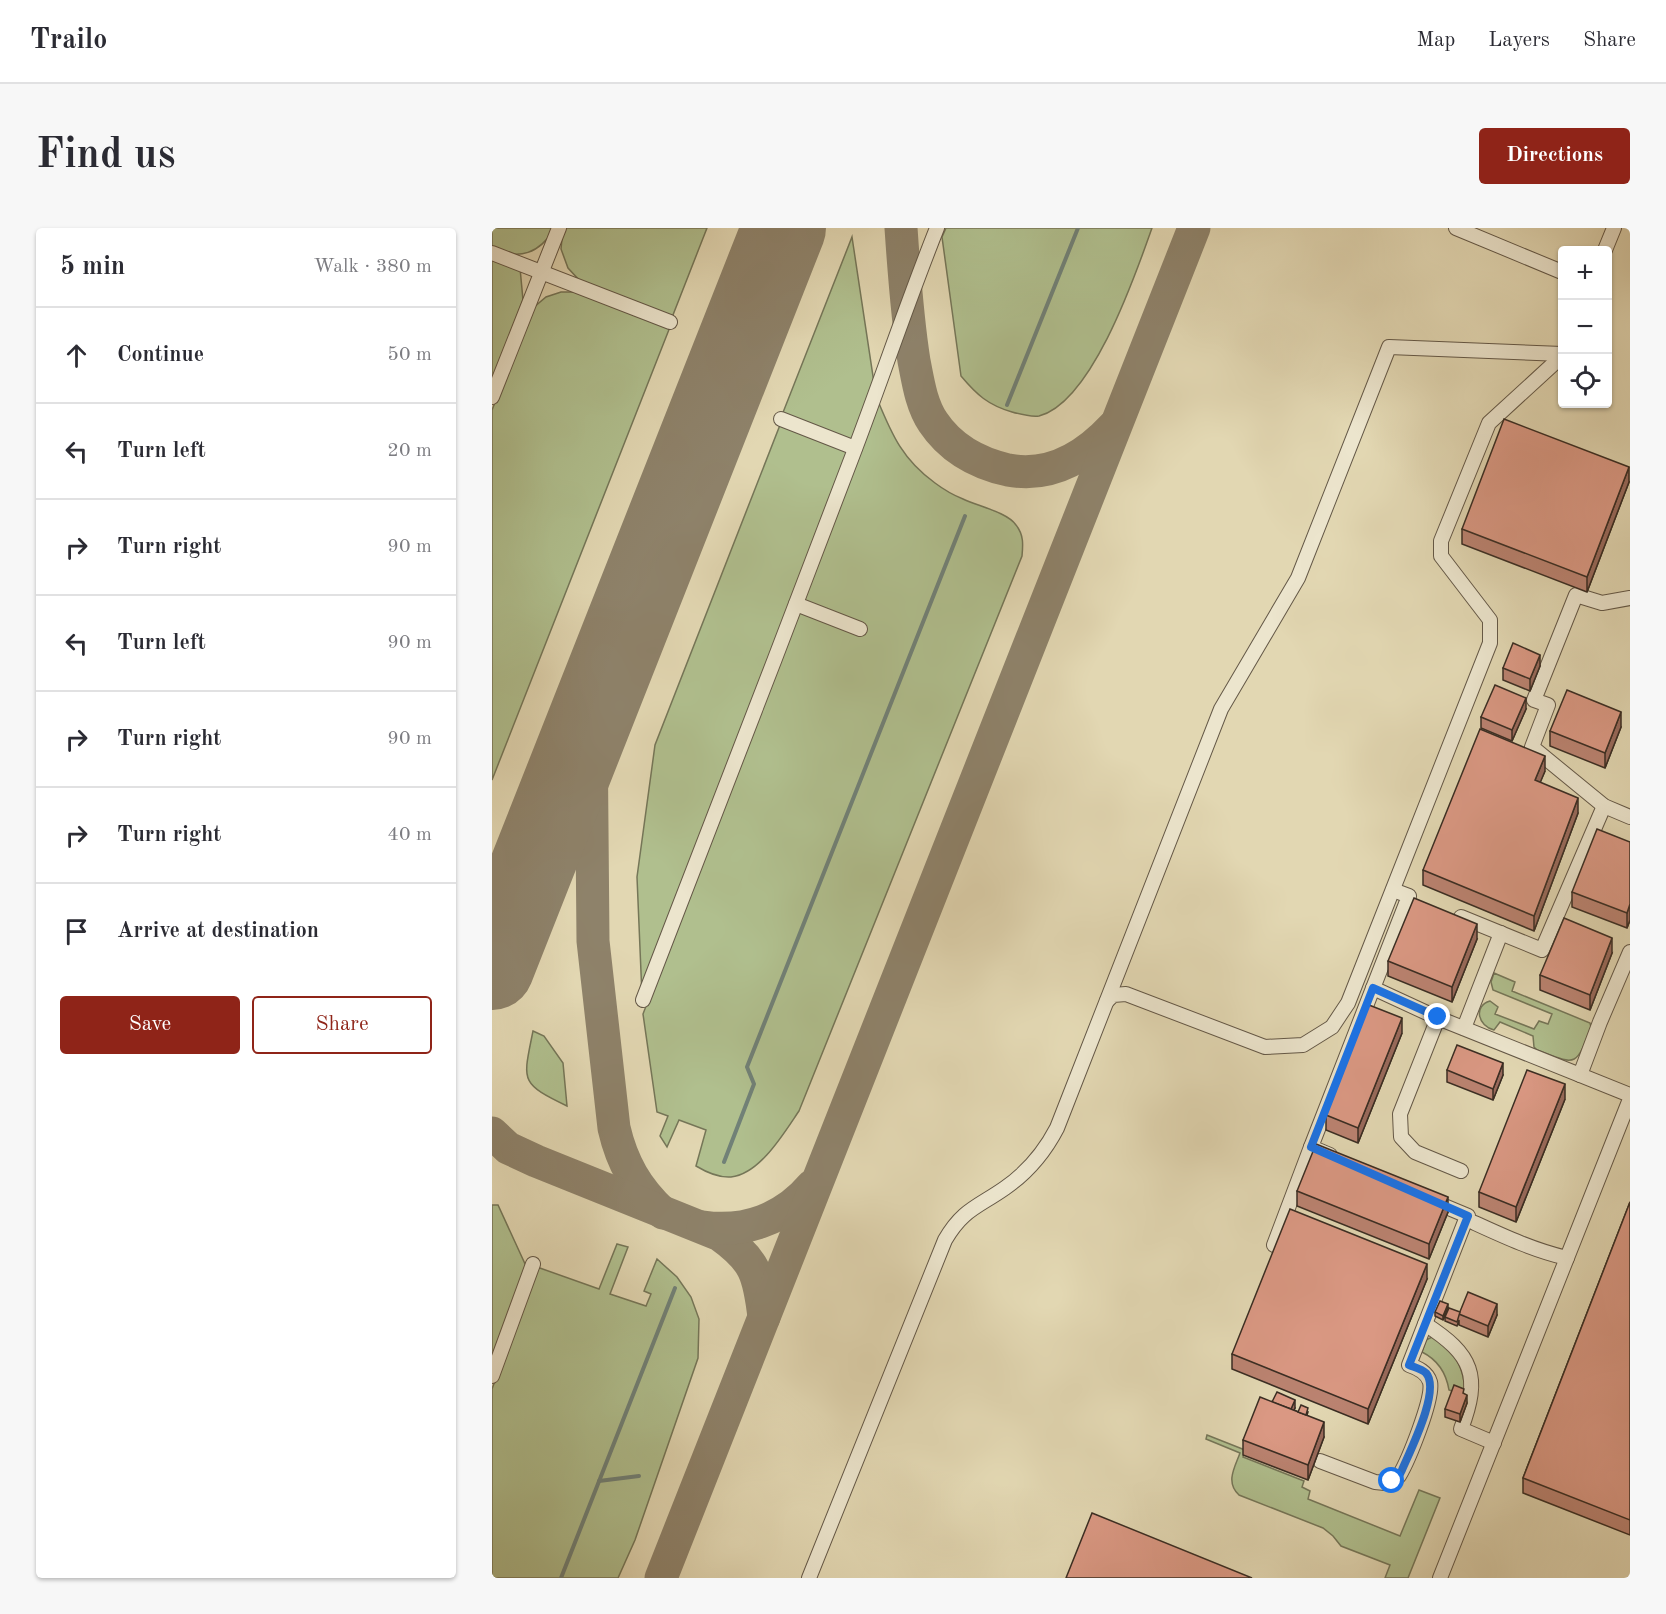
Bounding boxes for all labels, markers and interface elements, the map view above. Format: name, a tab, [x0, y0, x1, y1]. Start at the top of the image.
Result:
text: Trailo	[30, 27, 107, 55]
text: Map	[1416, 30, 1455, 51]
text: Layers	[1488, 30, 1550, 51]
text: Share	[1583, 30, 1636, 51]
button: Directions	[1479, 128, 1630, 184]
text: Find us	[36, 135, 175, 177]
map controls	[1558, 246, 1612, 408]
button: +	[1558, 246, 1612, 300]
text: 5 min	[60, 254, 125, 280]
text: Walk · 380 m	[313, 257, 432, 277]
button: −	[1558, 300, 1612, 354]
icon: ahead	[60, 339, 93, 372]
text: Continue	[117, 344, 204, 366]
text: 50 m	[387, 345, 432, 365]
button: locate	[1558, 354, 1612, 408]
icon: left	[60, 435, 93, 468]
text: Turn left	[117, 440, 206, 462]
text: 20 m	[387, 441, 432, 461]
icon: right	[60, 531, 93, 564]
text: Turn right	[117, 536, 221, 558]
text: 90 m	[387, 537, 432, 557]
icon: left	[60, 627, 93, 660]
text: Turn left	[117, 632, 206, 654]
text: 90 m	[387, 633, 432, 653]
icon: right	[60, 723, 93, 756]
text: Turn right	[117, 728, 221, 750]
text: 90 m	[387, 729, 432, 749]
icon: right	[60, 819, 93, 852]
text: Turn right	[117, 824, 221, 846]
text: 40 m	[387, 825, 432, 845]
icon: arrive	[60, 915, 93, 948]
text: Arrive at destination	[117, 920, 319, 942]
button: Save	[60, 996, 240, 1054]
button: Share	[252, 996, 432, 1054]
route end	[1424, 1003, 1450, 1029]
route start	[1378, 1467, 1404, 1493]

